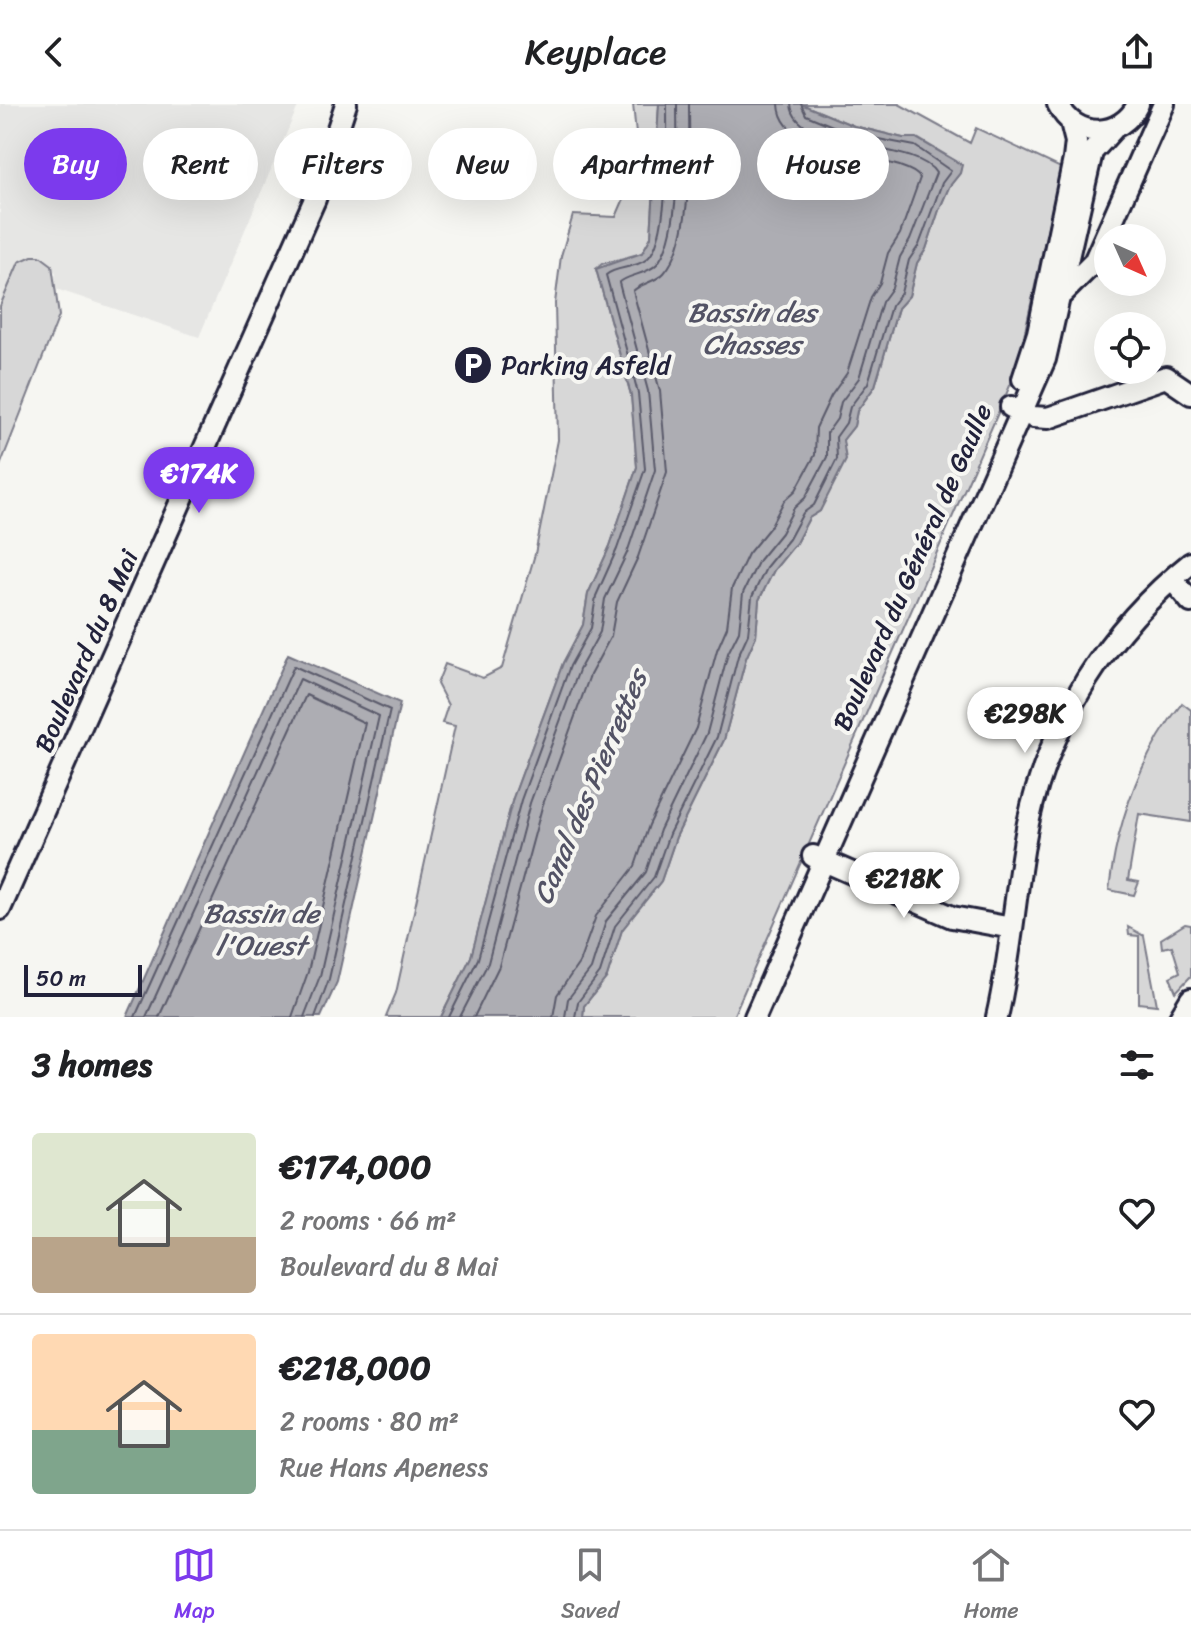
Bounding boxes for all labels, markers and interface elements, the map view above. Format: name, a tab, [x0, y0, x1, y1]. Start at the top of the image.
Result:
text: Keyplace	[525, 20, 666, 84]
icon: back	[32, 30, 76, 74]
icon: share	[1115, 30, 1159, 74]
chip: Buy	[24, 128, 127, 200]
chip: Rent	[143, 128, 258, 200]
chip: Filters	[274, 128, 412, 200]
chip: New	[428, 128, 537, 200]
chip: Apartment	[553, 128, 741, 200]
chip: House	[757, 128, 889, 200]
north arrow	[1094, 224, 1166, 296]
map controls	[1094, 224, 1166, 384]
water label: Bassin des Chasses	[688, 288, 820, 369]
button: locate	[1094, 312, 1166, 384]
place label: Parking Asfeld	[501, 342, 673, 388]
parking icon: Parking Asfeld	[452, 344, 494, 386]
street label: Boulevard du Général de Gaulle	[819, 396, 1005, 738]
pin: €174K	[143, 447, 255, 515]
text: €174K	[161, 450, 237, 496]
street label: Boulevard du 8 Mai	[21, 541, 152, 760]
water label: Canal des Pierrettes	[519, 658, 663, 912]
pin: €298K	[969, 687, 1081, 755]
text: €298K	[985, 690, 1065, 736]
pin: €218K	[848, 852, 960, 920]
text: €218K	[867, 855, 941, 901]
water label: Bassin de l'Ouest	[203, 889, 321, 970]
text: 50 m	[36, 959, 86, 998]
scale bar	[24, 961, 142, 997]
text: 3 homes	[32, 1035, 152, 1095]
icon: filters	[1115, 1043, 1159, 1087]
text: €174,000	[280, 1137, 431, 1197]
icon: home	[96, 1165, 192, 1261]
icon: heart	[1115, 1191, 1159, 1235]
text: 2 rooms · 66 m²	[280, 1197, 456, 1243]
text: Boulevard du 8 Mai	[280, 1243, 498, 1289]
text: €218,000	[280, 1338, 431, 1398]
icon: home	[96, 1366, 192, 1462]
icon: heart	[1115, 1392, 1159, 1436]
text: 2 rooms · 80 m²	[280, 1398, 459, 1444]
text: Rue Hans Apeness	[280, 1444, 488, 1490]
tab: Map	[172, 1543, 216, 1630]
tab: Saved	[561, 1543, 619, 1630]
tab: Home	[964, 1543, 1019, 1630]

